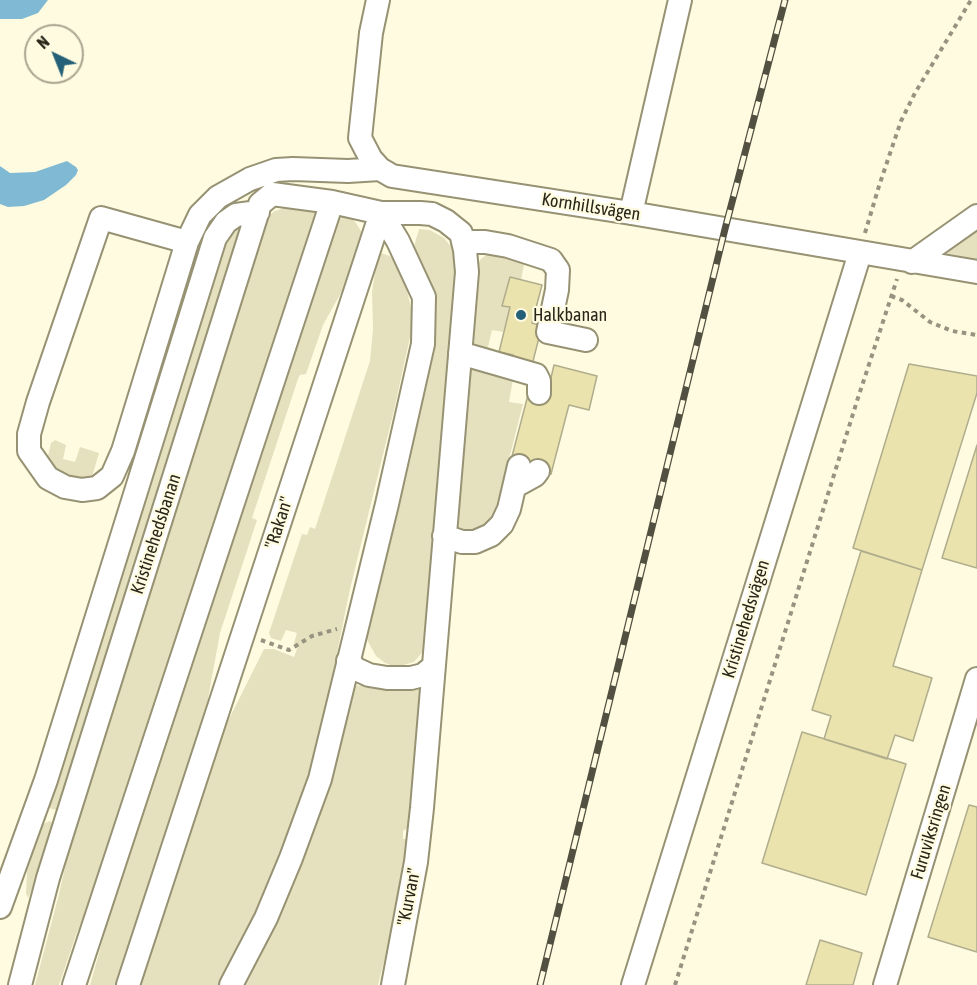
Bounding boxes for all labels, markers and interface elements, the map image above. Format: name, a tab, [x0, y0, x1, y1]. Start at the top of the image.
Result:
north arrow	[24, 24, 84, 84]
text: N	[33, 32, 53, 52]
street label: Kornhillsvägen	[540, 189, 642, 225]
place label: Halkbanan	[533, 304, 607, 326]
marker: Halkbanan	[514, 308, 528, 322]
street label: Kristinehedsbanan	[126, 471, 186, 597]
street label: "Rakan"	[260, 494, 298, 552]
street label: Kristinehedsvägen	[718, 557, 774, 681]
street label: Furuviksringen	[906, 782, 956, 882]
street label: "Kurvan"	[393, 866, 425, 928]

